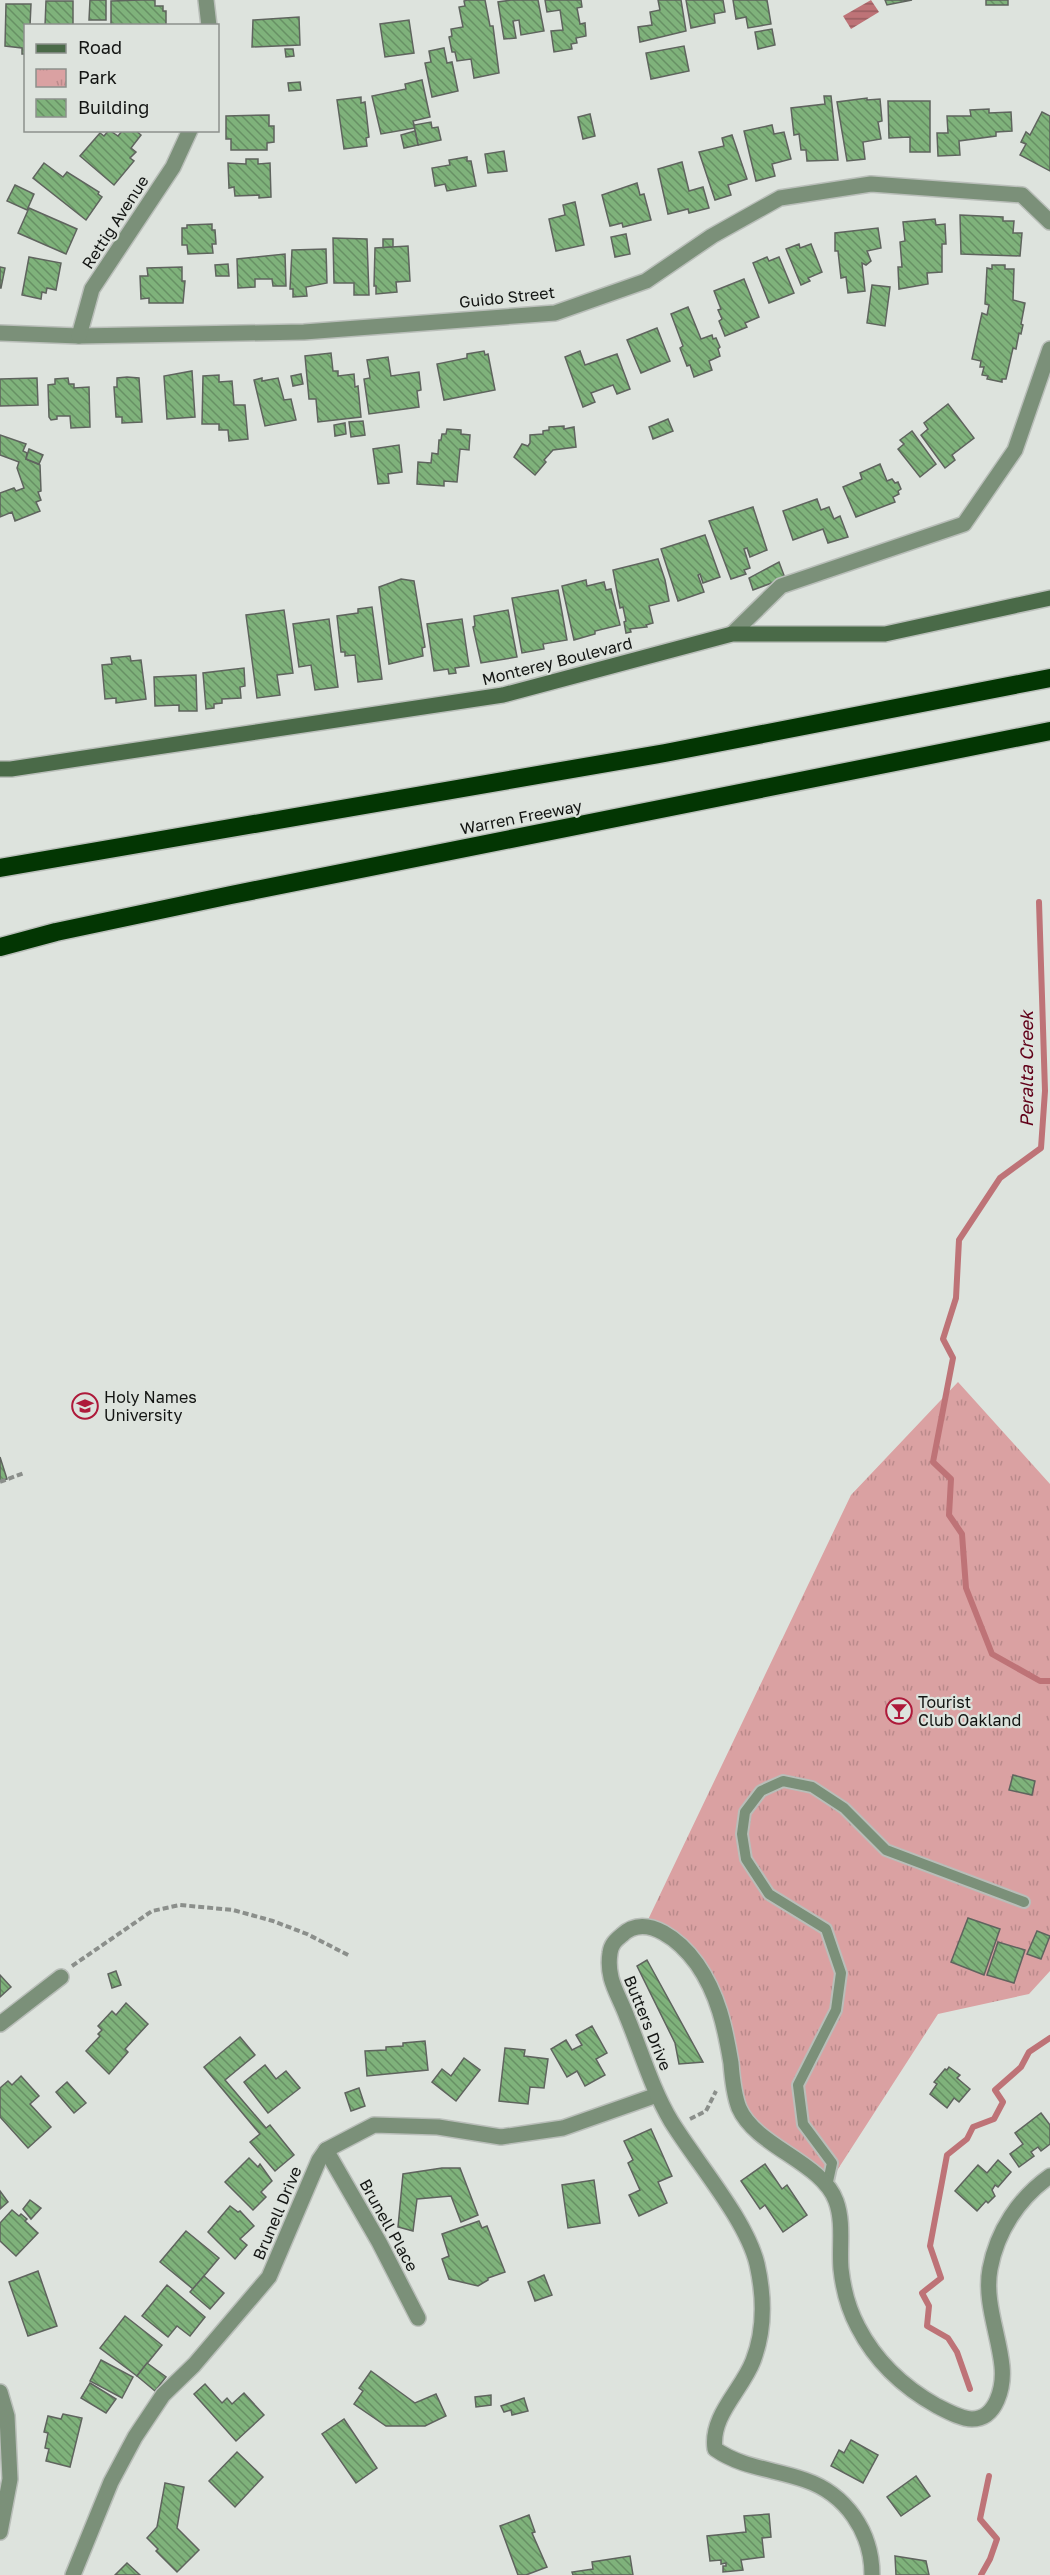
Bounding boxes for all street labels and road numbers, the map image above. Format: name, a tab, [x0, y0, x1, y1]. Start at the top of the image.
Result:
street label: Rettig Avenue	[77, 172, 153, 272]
street label: Guido Street	[458, 282, 556, 312]
street label: Monterey Boulevard	[480, 633, 634, 689]
street label: Warren Freeway	[458, 795, 584, 839]
street label: Butters Drive	[620, 1973, 676, 2073]
street label: Brunell Drive	[248, 2163, 306, 2263]
street label: Brunell Place	[355, 2175, 423, 2275]

